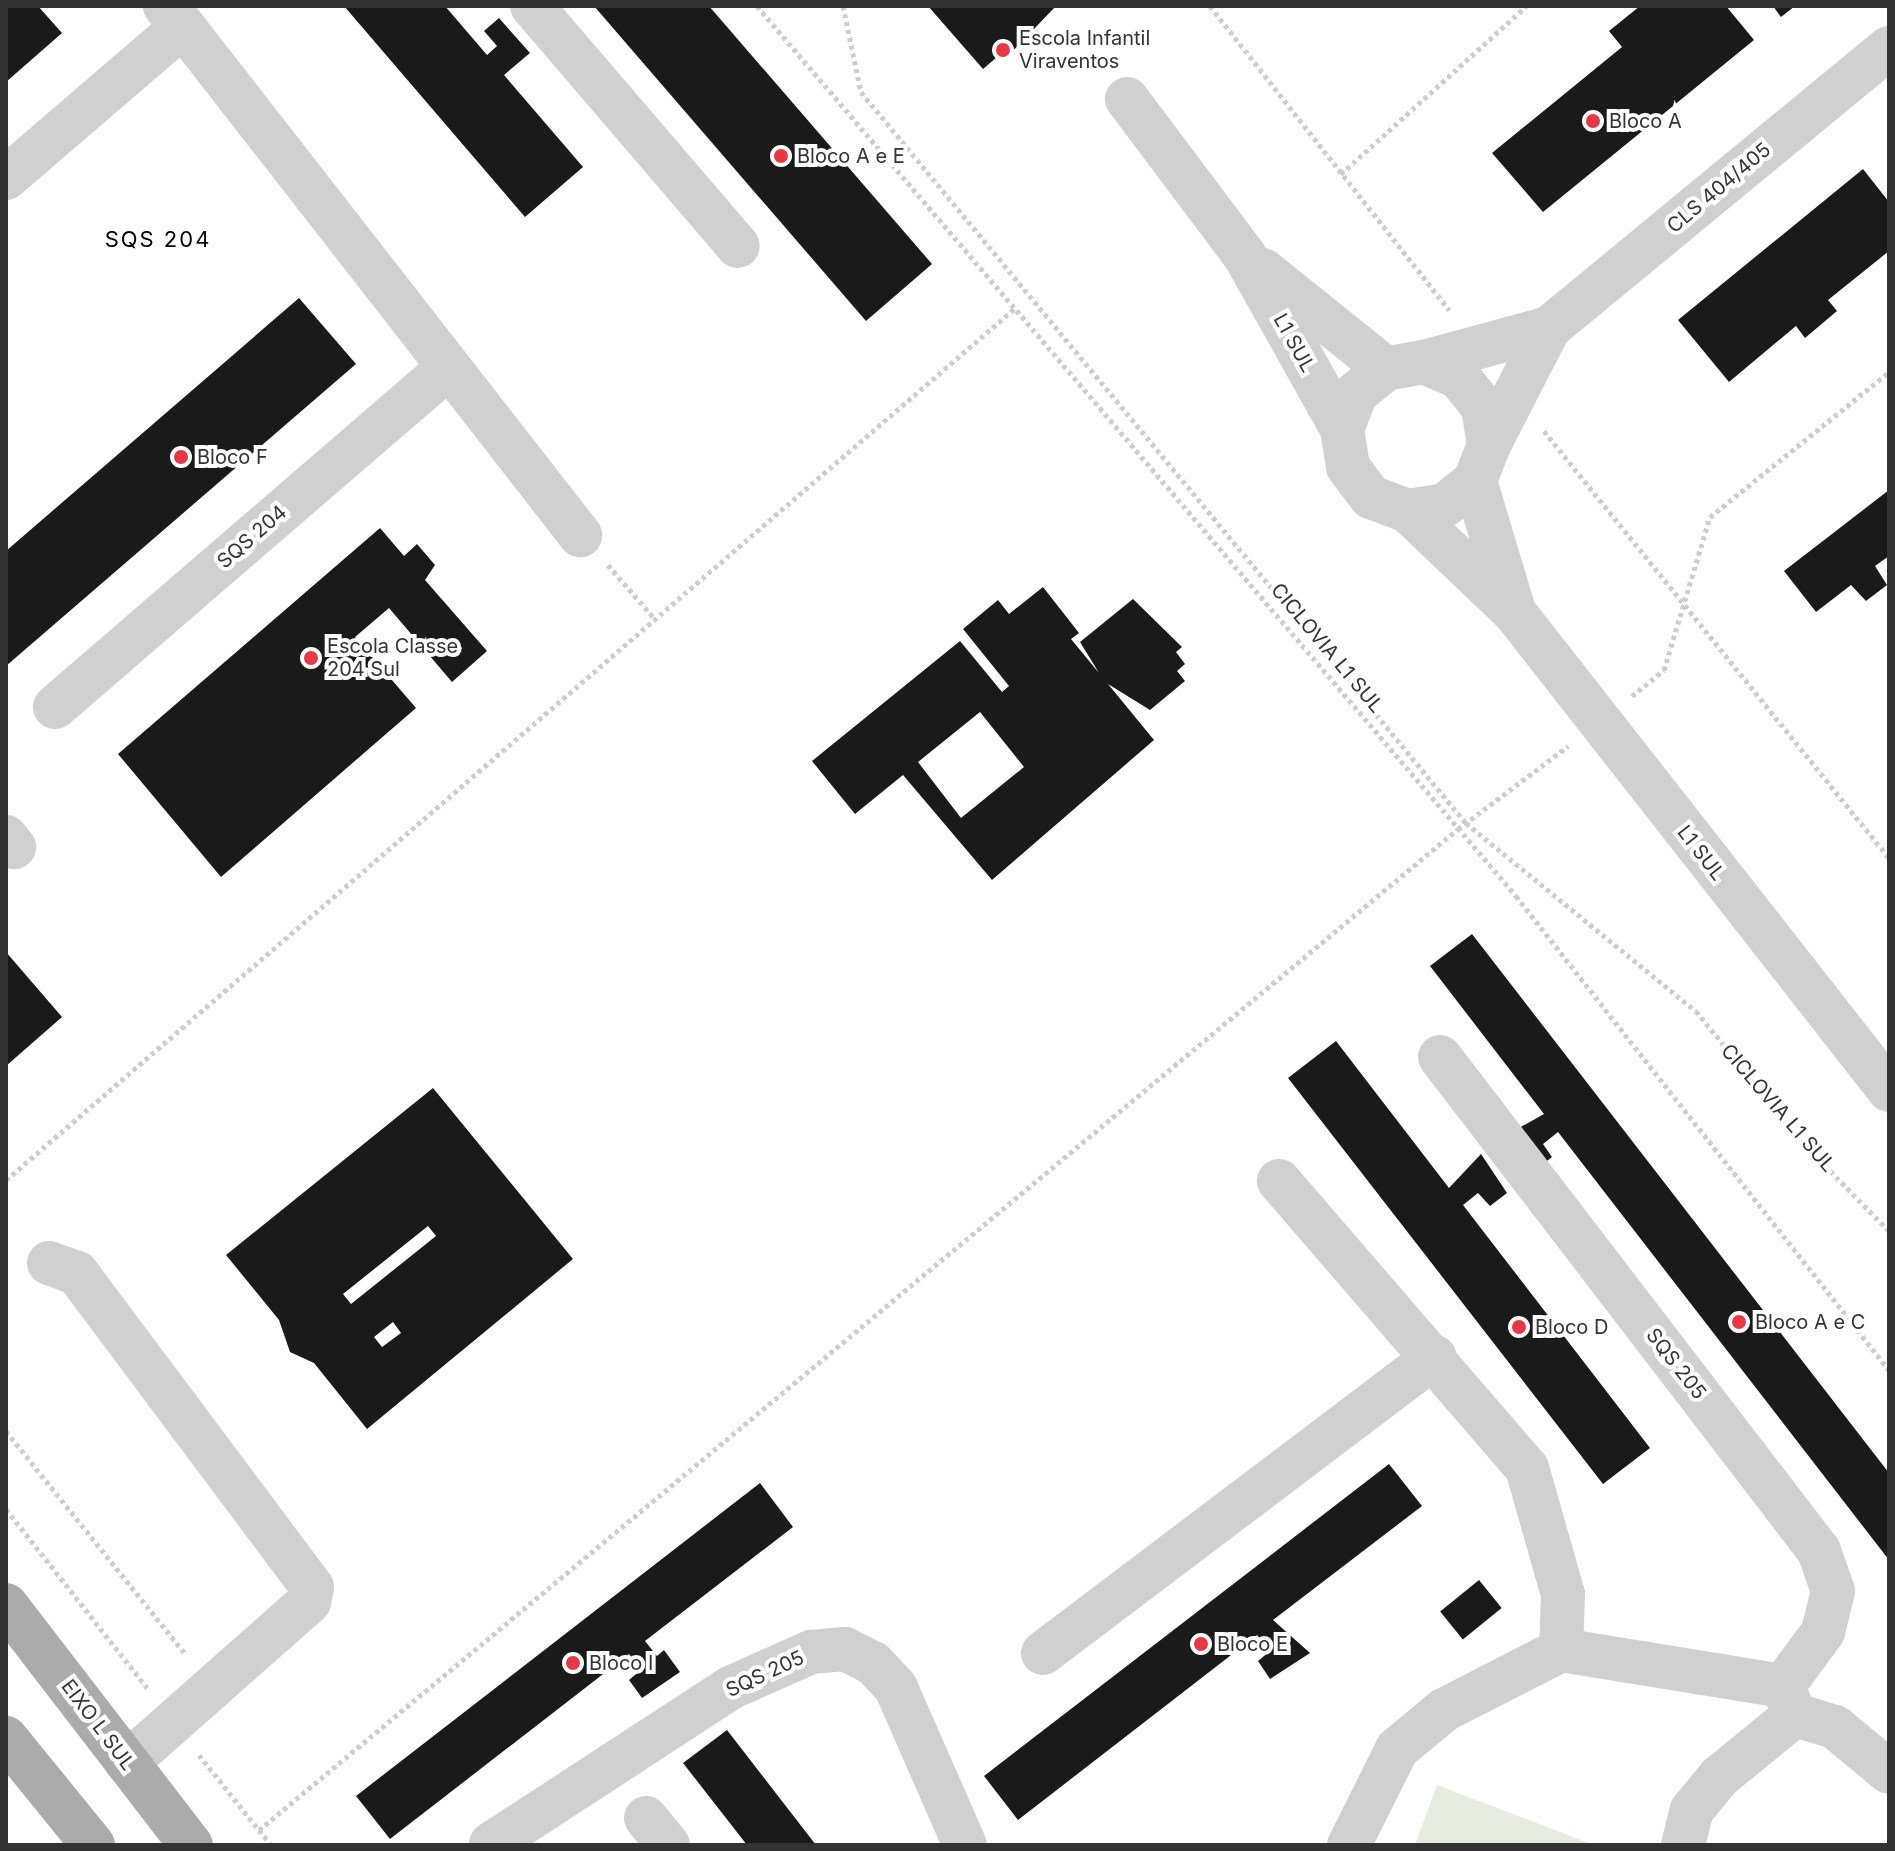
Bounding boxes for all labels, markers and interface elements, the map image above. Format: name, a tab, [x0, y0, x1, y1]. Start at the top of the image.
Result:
place label: Escola Infantil Viraventos	[1019, 26, 1150, 73]
marker: Escola Infantil Viraventos	[994, 41, 1012, 59]
place label: Bloco A	[1609, 109, 1682, 133]
marker: Bloco A	[1584, 112, 1602, 130]
street label: CLS 404/405	[1662, 138, 1776, 238]
place label: Bloco A e E	[797, 144, 905, 168]
marker: Bloco A e E	[772, 147, 790, 165]
district label: SQS 204	[105, 227, 211, 253]
street label: L1 SUL	[1268, 310, 1320, 376]
place label: Bloco F	[197, 445, 268, 469]
marker: Bloco F	[172, 448, 190, 466]
street label: SQS 204	[212, 500, 292, 574]
street label: CICLOVIA L1 SUL	[1266, 578, 1388, 718]
place label: Escola Classe 204 Sul	[327, 634, 458, 681]
marker: Escola Classe 204 Sul	[302, 649, 320, 667]
street label: L1 SUL	[1672, 821, 1730, 885]
street label: CICLOVIA L1 SUL	[1716, 1039, 1840, 1177]
place label: Bloco A e C	[1755, 1310, 1865, 1334]
marker: Bloco A e C	[1730, 1313, 1748, 1331]
place label: Bloco D	[1535, 1315, 1608, 1339]
marker: Bloco D	[1510, 1318, 1528, 1336]
street label: SQS 205	[1641, 1324, 1711, 1404]
place label: Bloco E	[1217, 1632, 1288, 1656]
marker: Bloco E	[1192, 1635, 1210, 1653]
street label: SQS 205	[722, 1645, 808, 1703]
place label: Bloco I	[589, 1651, 653, 1675]
marker: Bloco I	[564, 1654, 582, 1672]
street label: EIXO L SUL	[56, 1675, 140, 1775]

